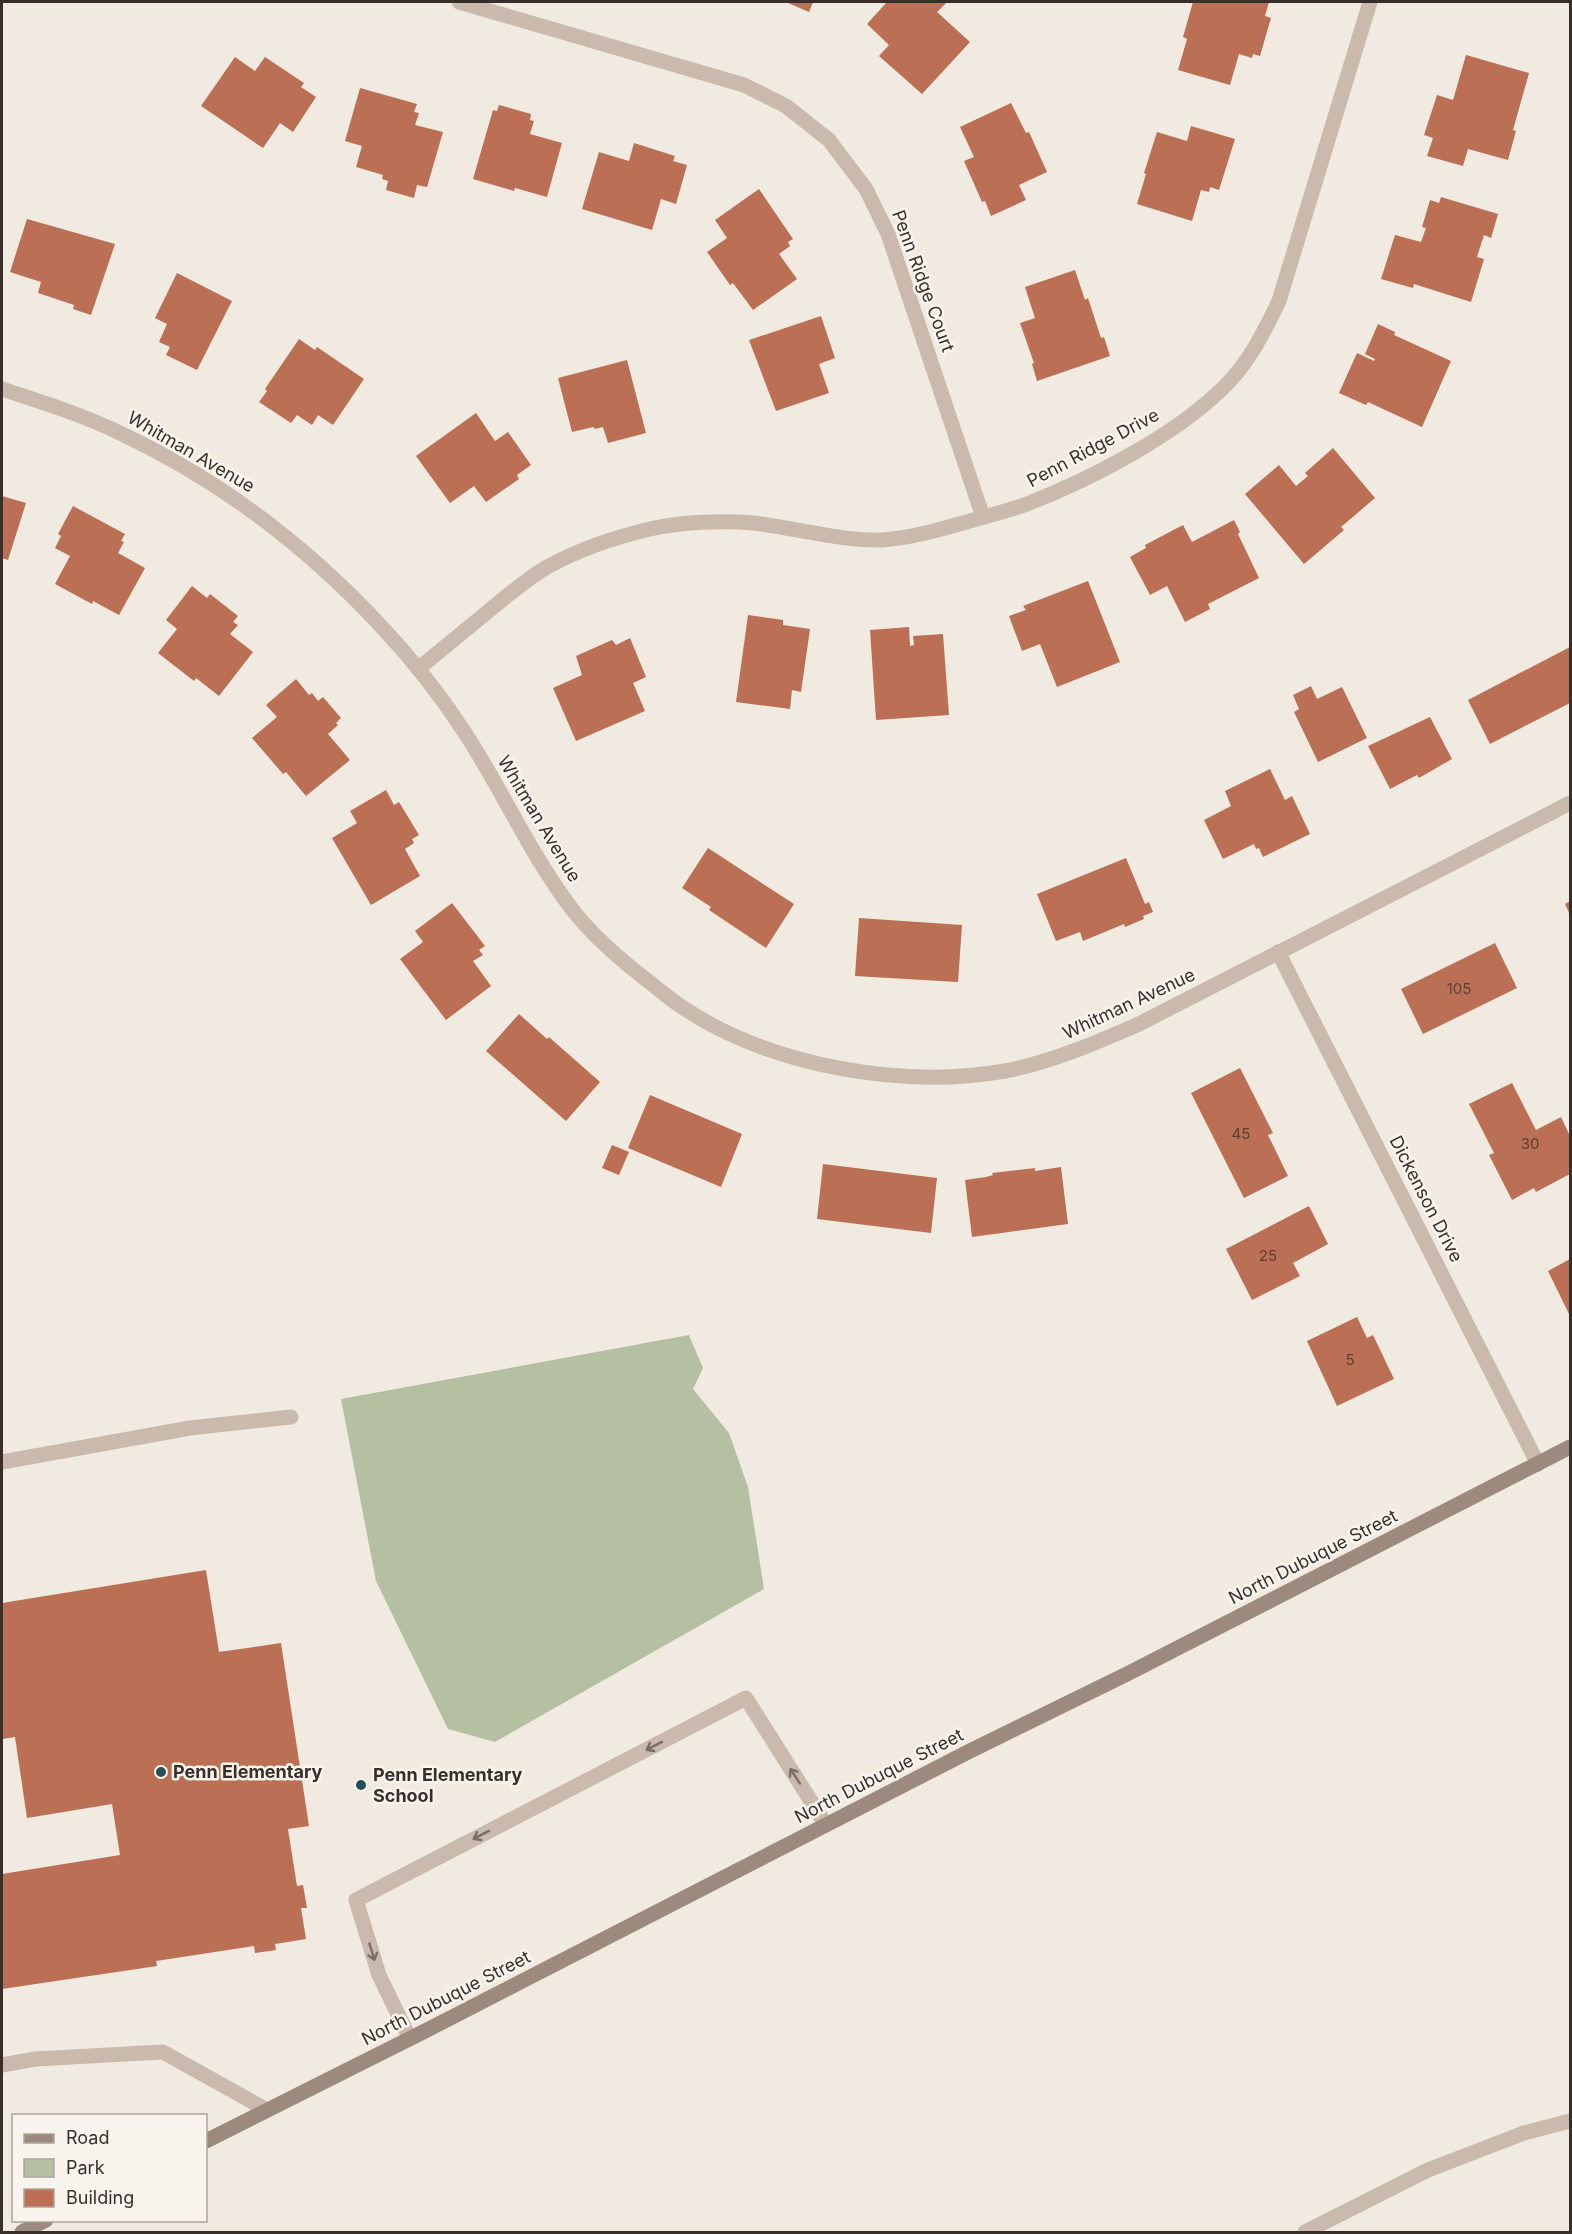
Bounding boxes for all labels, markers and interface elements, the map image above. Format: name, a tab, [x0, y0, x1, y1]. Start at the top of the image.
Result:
street label: Penn Ridge Court	[888, 207, 959, 355]
street label: Penn Ridge Drive	[1023, 404, 1162, 491]
street label: Whitman Avenue	[124, 407, 259, 497]
street label: Whitman Avenue	[493, 752, 585, 886]
street label: Whitman Avenue	[1059, 964, 1198, 1043]
house number: 105	[1447, 979, 1471, 998]
house number: 45	[1232, 1124, 1250, 1143]
street label: Dickenson Drive	[1386, 1132, 1467, 1265]
house number: 30	[1521, 1134, 1539, 1153]
house number: 25	[1259, 1246, 1277, 1265]
house number: 5	[1345, 1350, 1355, 1369]
street label: North Dubuque Street	[1225, 1505, 1401, 1608]
street label: North Dubuque Street	[791, 1724, 967, 1827]
one-way arrow	[645, 1741, 663, 1752]
place label: Penn Elementary	[173, 1761, 323, 1782]
place label: Penn Elementary School	[373, 1764, 523, 1806]
marker: Penn Elementary	[154, 1765, 168, 1779]
one-way arrow	[788, 1768, 800, 1785]
marker: Penn Elementary School	[354, 1778, 368, 1792]
one-way arrow	[472, 1830, 490, 1842]
one-way arrow	[367, 1942, 378, 1961]
street label: North Dubuque Street	[358, 1946, 534, 2049]
legend	[12, 2114, 207, 2222]
text: Road	[66, 2127, 109, 2148]
text: Park	[66, 2157, 105, 2178]
text: Building	[66, 2187, 134, 2208]

